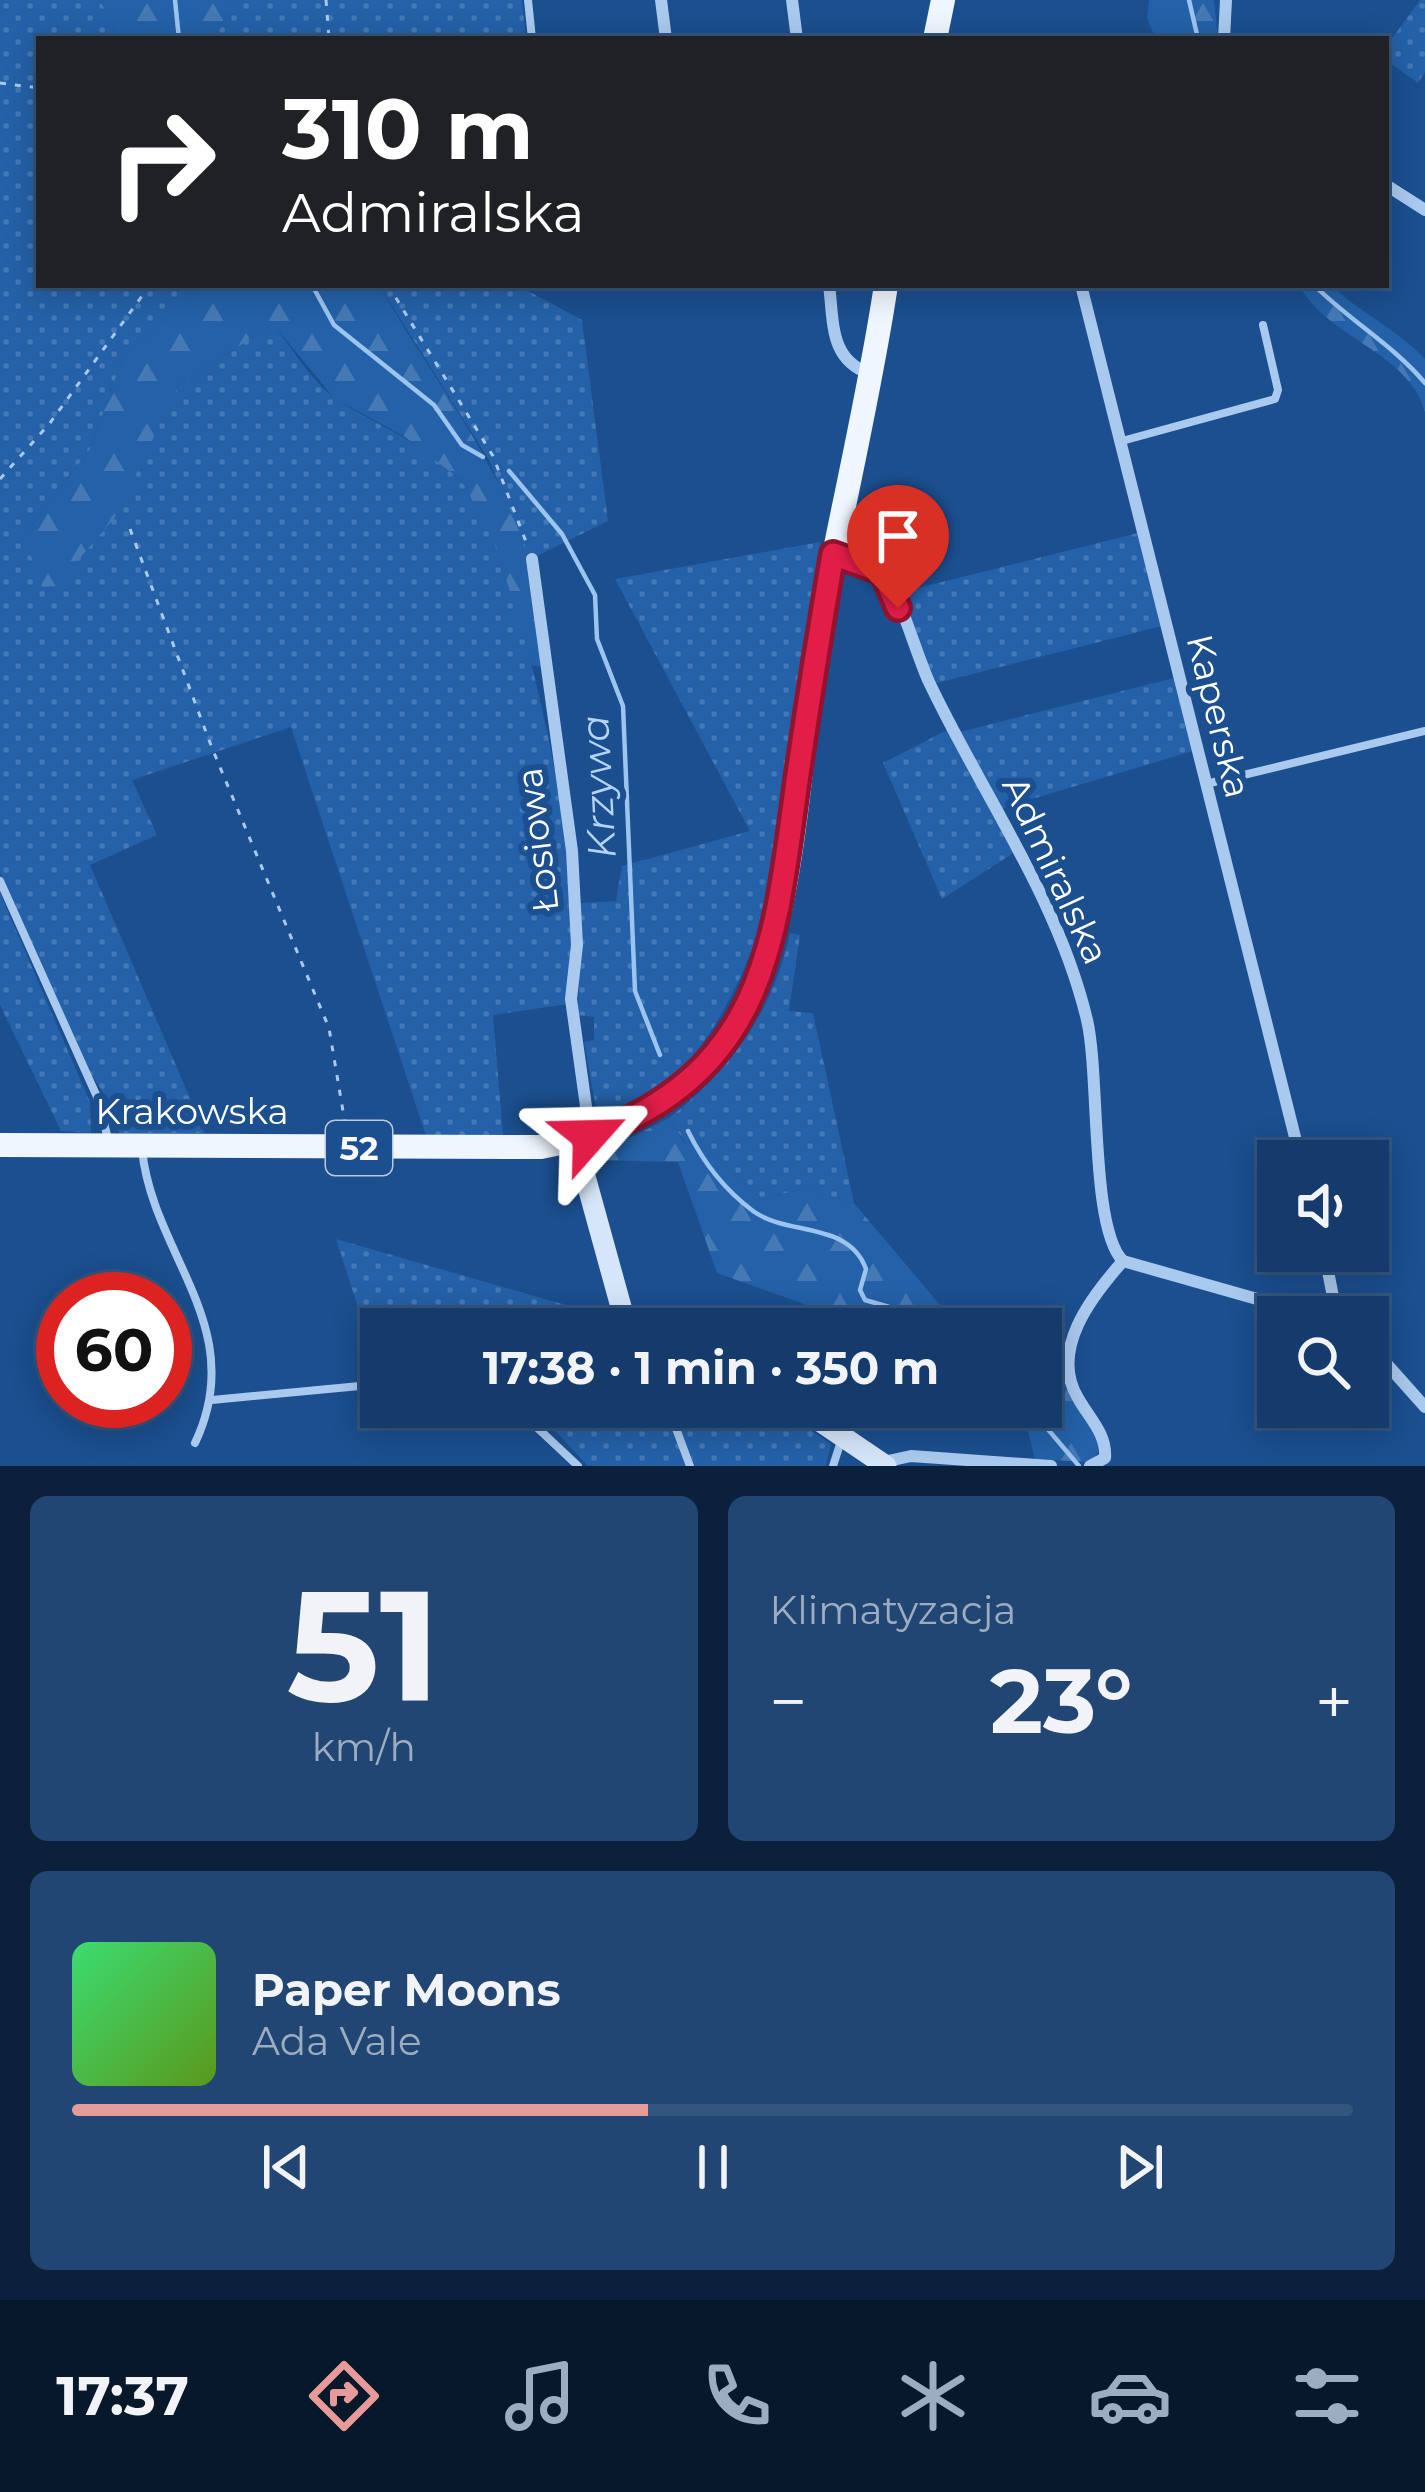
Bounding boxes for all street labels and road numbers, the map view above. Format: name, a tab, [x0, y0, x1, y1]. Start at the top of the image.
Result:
street label: Kaperska	[1177, 630, 1261, 802]
street label: Łosiowa	[506, 765, 568, 915]
street label: Admiralska	[993, 769, 1119, 971]
street label: Krakowska	[95, 1089, 289, 1133]
road number: 52	[326, 1121, 392, 1175]

